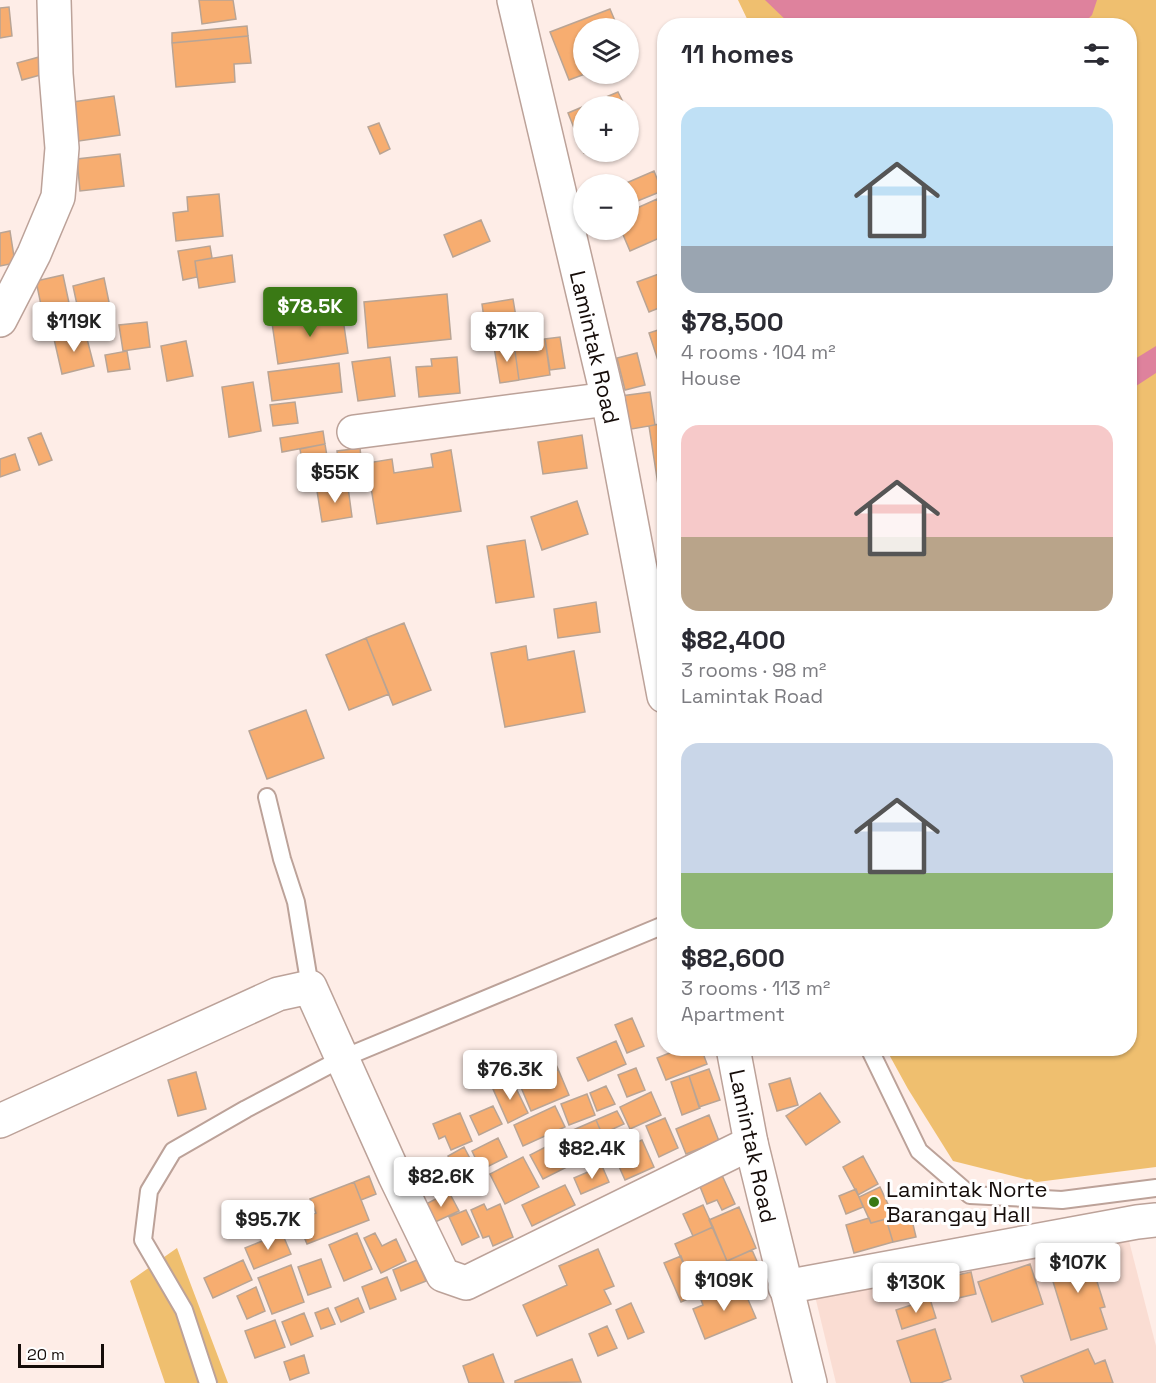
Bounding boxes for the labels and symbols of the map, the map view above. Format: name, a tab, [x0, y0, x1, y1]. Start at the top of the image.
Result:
street label: Lamintak Road	[564, 268, 626, 426]
pin: $78.5K	[261, 287, 359, 338]
pin: $119K	[32, 302, 116, 353]
pin: $71K	[471, 312, 543, 363]
pin: $55K	[299, 453, 371, 504]
pin: $76.3K	[461, 1050, 559, 1101]
street label: Lamintak Road	[723, 1067, 783, 1225]
pin: $82.4K	[543, 1129, 641, 1180]
pin: $82.6K	[392, 1157, 490, 1208]
place label: Lamintak Norte Barangay Hall	[886, 1175, 1048, 1228]
marker: Lamintak Norte Barangay Hall	[867, 1195, 881, 1209]
pin: $95.7K	[219, 1200, 317, 1251]
pin: $107K	[1036, 1243, 1120, 1294]
pin: $109K	[682, 1261, 766, 1312]
pin: $130K	[874, 1263, 958, 1314]
scale bar	[18, 1341, 104, 1368]

